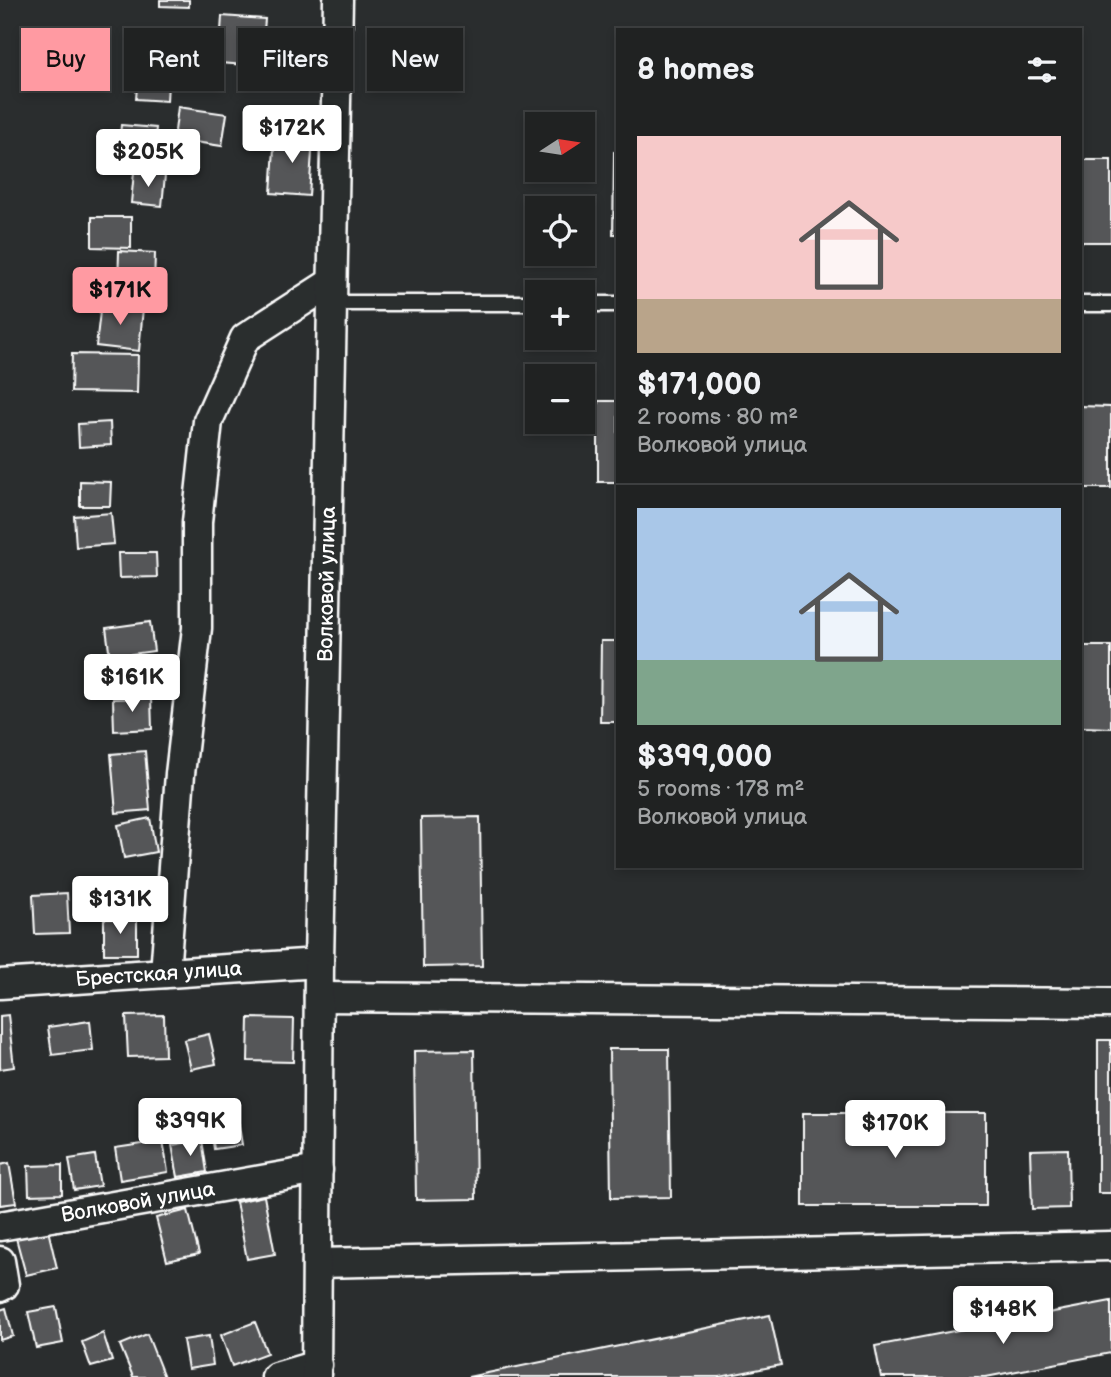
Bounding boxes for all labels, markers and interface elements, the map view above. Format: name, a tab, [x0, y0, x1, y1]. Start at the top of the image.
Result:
chip: Buy	[21, 28, 110, 91]
chip: Rent	[124, 28, 224, 91]
chip: Filters	[238, 28, 353, 91]
chip: New	[367, 28, 463, 91]
icon: filters	[1023, 51, 1061, 89]
text: 8 homes	[637, 52, 754, 88]
pin: $172K	[243, 106, 341, 165]
north arrow	[525, 112, 595, 182]
map controls	[525, 112, 595, 434]
text: $172K	[259, 114, 325, 142]
pin: $205K	[99, 130, 197, 189]
text: $205K	[112, 138, 184, 166]
icon: home	[786, 182, 912, 308]
button: locate	[525, 196, 595, 266]
pin: $171K	[71, 268, 169, 327]
text: $171K	[89, 276, 151, 304]
button: +	[525, 280, 595, 350]
button: −	[525, 364, 595, 434]
text: $171,000	[637, 367, 761, 403]
text: 2 rooms · 80 m²	[637, 403, 798, 431]
text: Волковой улица	[637, 431, 807, 459]
street label: Волковой улица	[312, 505, 341, 662]
icon: home	[786, 554, 912, 680]
pin: $161K	[83, 654, 181, 714]
text: $161K	[100, 663, 164, 691]
text: $399,000	[637, 739, 772, 775]
text: 5 rooms · 178 m²	[637, 775, 805, 803]
text: Волковой улица	[637, 803, 807, 831]
pin: $131K	[71, 876, 169, 936]
text: $131K	[88, 885, 152, 913]
street label: Брестская улица	[75, 956, 243, 992]
pin: $399K	[141, 1098, 239, 1158]
pin: $170K	[846, 1100, 944, 1160]
text: $399K	[154, 1107, 226, 1135]
text: $170K	[861, 1109, 929, 1137]
street label: Волковой улица	[59, 1176, 217, 1228]
pin: $148K	[954, 1286, 1052, 1346]
text: $148K	[969, 1295, 1037, 1323]

